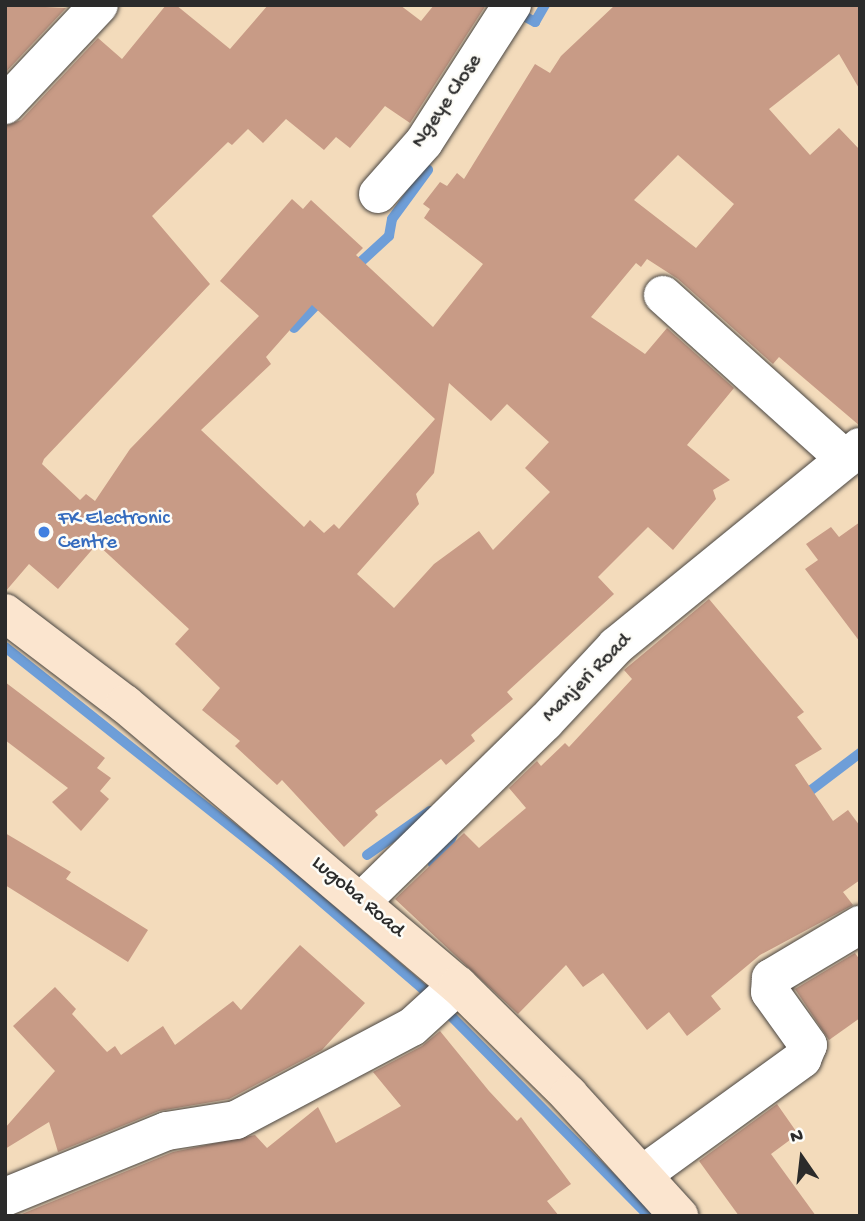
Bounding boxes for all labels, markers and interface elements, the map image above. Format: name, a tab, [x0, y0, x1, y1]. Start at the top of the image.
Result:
street label: Ngeye Close	[407, 50, 489, 154]
place label: FK Electronic Centre	[58, 507, 170, 557]
marker: FK Electronic Centre	[36, 524, 52, 540]
street label: Manjeri Road	[538, 629, 638, 729]
street label: Lugoba Road	[305, 852, 409, 944]
north arrow	[767, 1123, 837, 1193]
text: N	[788, 1124, 806, 1150]

